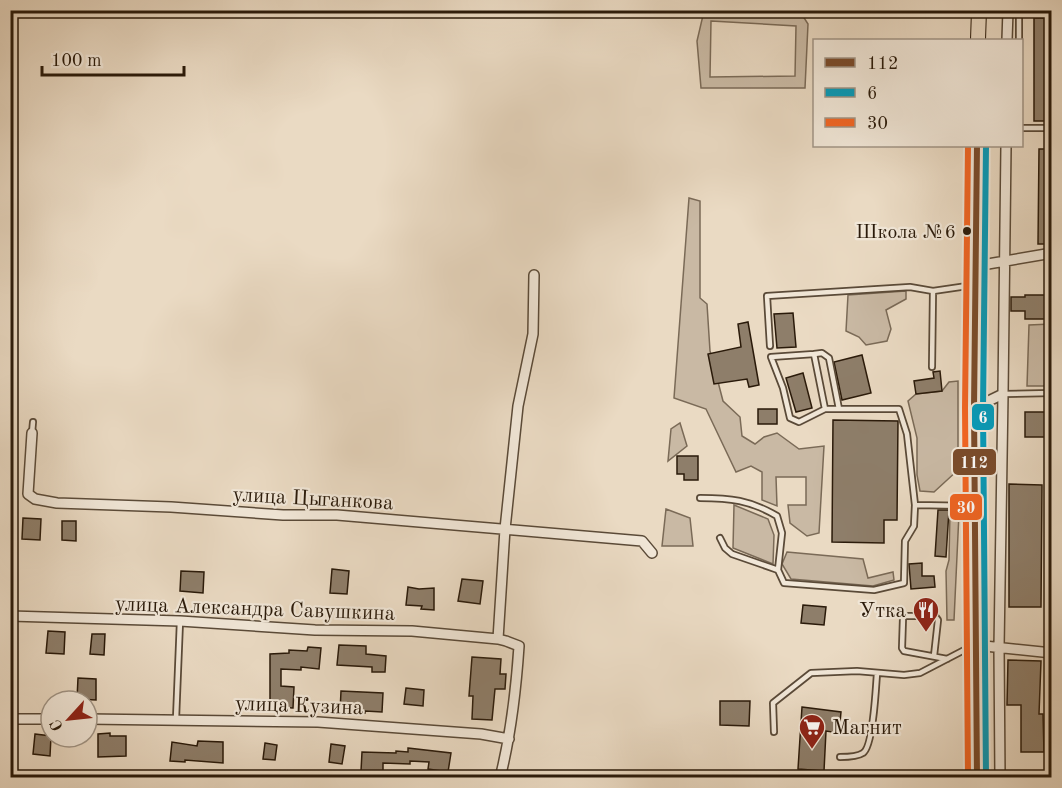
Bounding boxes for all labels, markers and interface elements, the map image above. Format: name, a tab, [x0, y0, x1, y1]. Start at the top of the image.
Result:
scale bar	[42, 39, 184, 77]
legend	[813, 39, 1023, 147]
text: 100 m	[51, 52, 102, 70]
text: 112	[867, 55, 898, 73]
text: 6	[867, 85, 877, 103]
text: 30	[867, 115, 888, 133]
place label: Школа №6	[855, 223, 956, 243]
marker: Школа №6	[961, 225, 973, 237]
line badge: 6	[971, 403, 995, 431]
text: 6	[978, 411, 988, 427]
line badge: 112	[952, 448, 997, 476]
text: 112	[960, 456, 988, 472]
street label: улица Цыганкова	[232, 485, 394, 514]
line badge: 30	[949, 493, 983, 521]
text: 30	[957, 501, 975, 517]
street label: улица Александра Савушкина	[115, 594, 395, 625]
restaurant icon: Утка	[911, 595, 941, 633]
place label: Утка	[859, 601, 906, 622]
north arrow	[39, 689, 99, 749]
street label: улица Кузина	[234, 694, 363, 719]
supermarket icon: Магнит	[797, 712, 827, 750]
text: С	[48, 717, 67, 733]
place label: Магнит	[832, 718, 902, 739]

